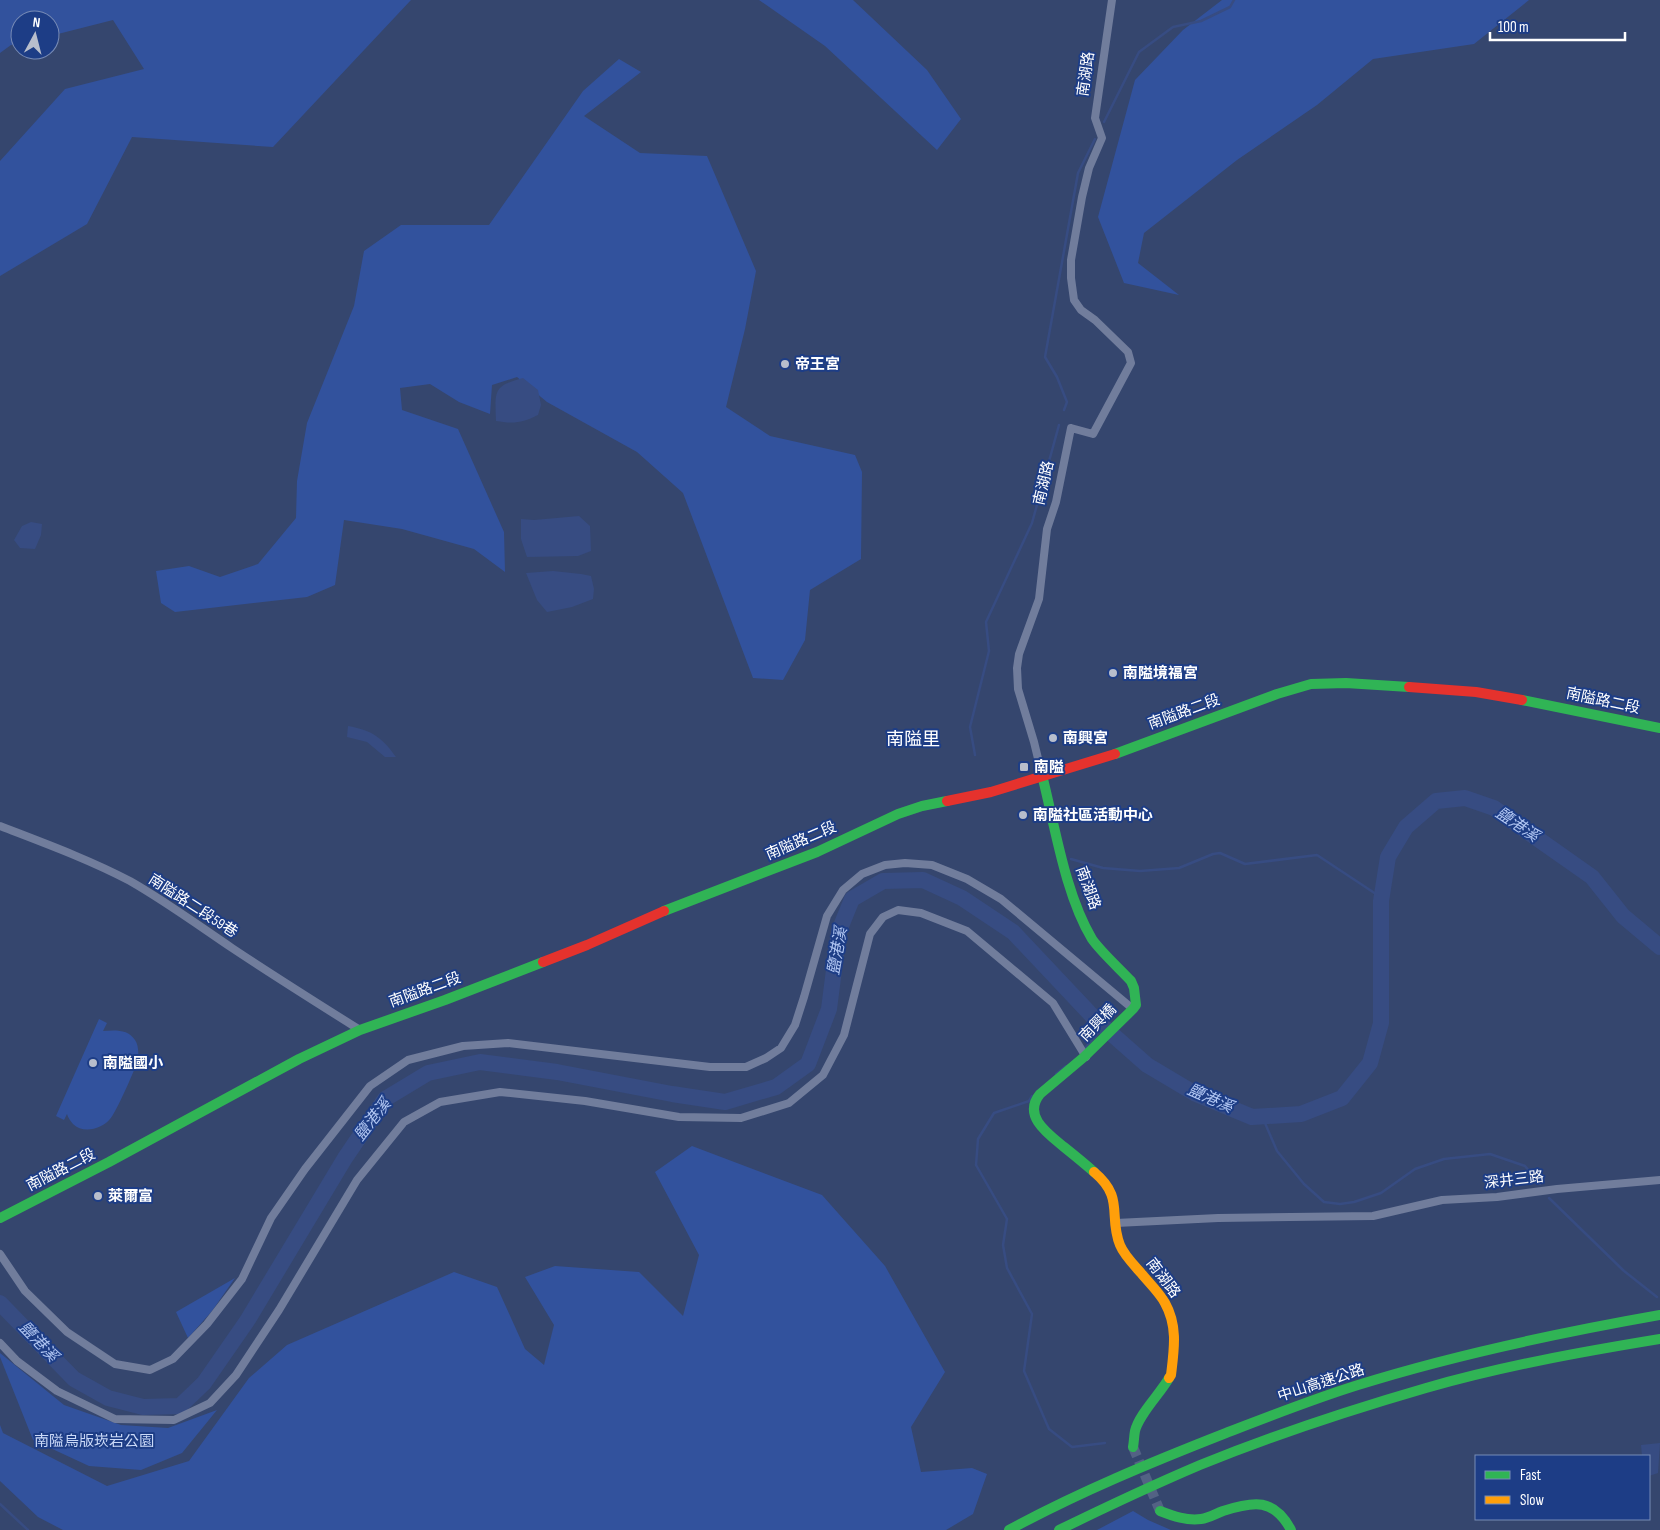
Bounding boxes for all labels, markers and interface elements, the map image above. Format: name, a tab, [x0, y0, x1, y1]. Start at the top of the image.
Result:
north arrow	[10, 10, 60, 60]
scale bar	[1490, 10, 1625, 42]
text: N	[32, 14, 41, 31]
text: 100 m	[1498, 18, 1529, 37]
street label: 南湖路	[1073, 50, 1099, 98]
place label: 帝王宮	[795, 355, 840, 374]
marker: 帝王宮	[779, 358, 791, 370]
street label: 南湖路	[1030, 459, 1058, 507]
place label: 南隘境福宮	[1123, 664, 1198, 683]
marker: 南隘境福宮	[1107, 667, 1119, 679]
street label: 南隘路二段	[1564, 684, 1642, 718]
street label: 南隘路二段	[1146, 690, 1222, 734]
district label: 南隘里	[886, 729, 940, 750]
place label: 南興宮	[1063, 729, 1108, 748]
marker: 南興宮	[1047, 732, 1059, 744]
place label: 南隘	[1034, 758, 1064, 777]
marker: 南隘	[1018, 761, 1030, 773]
water label: 鹽港溪	[1492, 804, 1544, 847]
place label: 南隘社區活動中心	[1033, 806, 1153, 825]
marker: 南隘社區活動中心	[1017, 809, 1029, 821]
street label: 南隘路二段	[763, 818, 839, 864]
street label: 南湖路	[1071, 864, 1105, 912]
street label: 南隘路二段59巷	[145, 870, 241, 942]
water label: 鹽港溪	[824, 924, 852, 976]
street label: 南隘路二段	[387, 968, 463, 1012]
street label: 南興橋	[1076, 1000, 1120, 1046]
place label: 南隘國小	[103, 1054, 164, 1073]
marker: 南隘國小	[87, 1057, 99, 1069]
water label: 鹽港溪	[1184, 1081, 1238, 1118]
water label: 鹽港溪	[351, 1094, 396, 1145]
street label: 南隘路二段	[23, 1145, 99, 1195]
street label: 深井三路	[1483, 1167, 1545, 1193]
place label: 萊爾富	[108, 1187, 153, 1206]
marker: 萊爾富	[92, 1190, 104, 1202]
street label: 南湖路	[1142, 1254, 1184, 1302]
water label: 鹽港溪	[14, 1318, 63, 1367]
street label: 中山高速公路	[1275, 1360, 1367, 1406]
park label: 南隘烏版崁岩公園	[34, 1432, 154, 1451]
legend	[1475, 1455, 1650, 1520]
text: Fast	[1520, 1466, 1542, 1485]
text: Slow	[1520, 1491, 1544, 1510]

